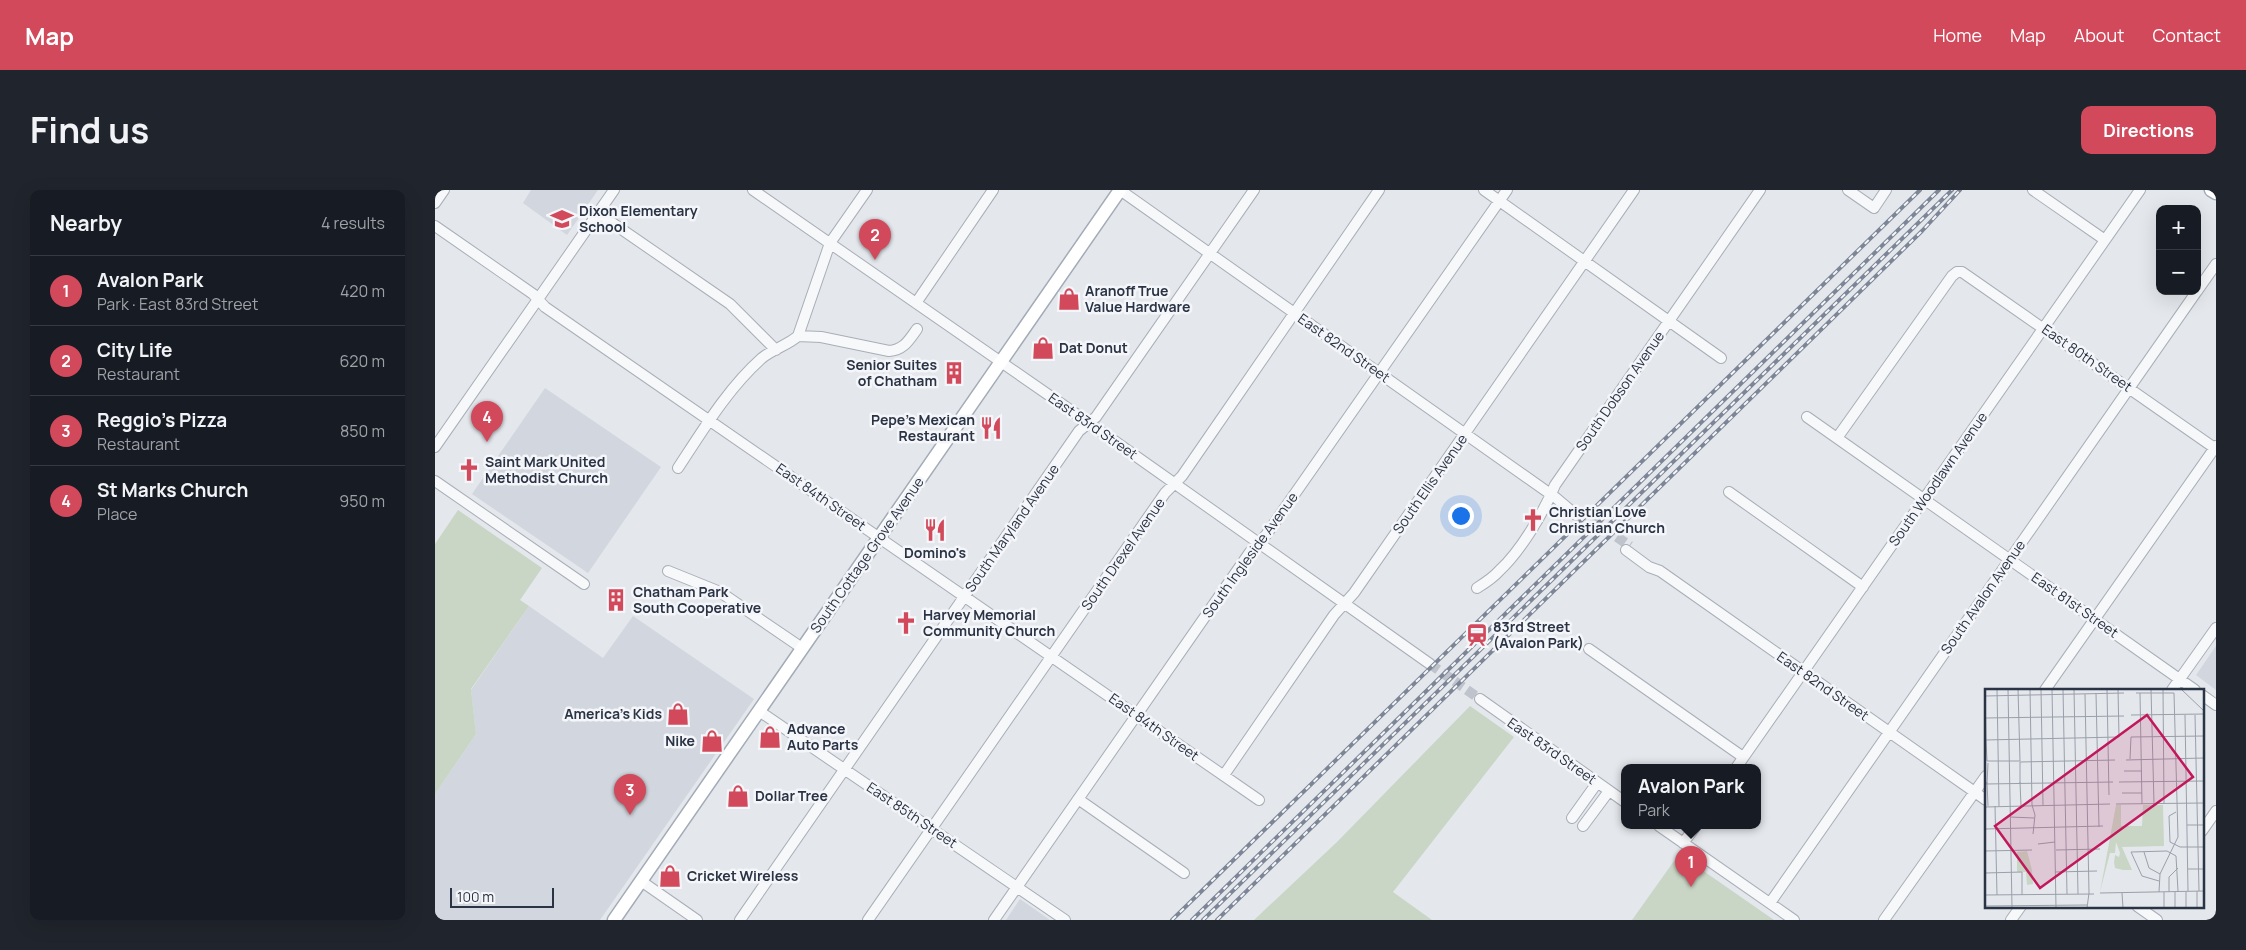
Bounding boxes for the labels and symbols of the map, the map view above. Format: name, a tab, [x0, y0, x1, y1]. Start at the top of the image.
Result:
place label: Dixon Elementary School	[579, 201, 698, 236]
school or university icon: Dixon Elementary School	[549, 206, 575, 232]
pin: 2	[859, 219, 891, 260]
place label: Aranoff True Value Hardware	[1085, 281, 1190, 316]
shop icon: Aranoff True Value Hardware	[1056, 286, 1082, 312]
street label: East 82nd Street	[1295, 309, 1394, 387]
street label: East 80th Street	[2038, 319, 2136, 396]
street label: South Dobson Avenue	[1571, 327, 1668, 455]
shop icon: Dat Donut	[1030, 335, 1056, 361]
place label: Dat Donut	[1059, 338, 1128, 357]
place label: Senior Suites of Chatham	[846, 355, 937, 390]
building icon: Senior Suites of Chatham	[941, 360, 967, 386]
street label: East 83rd Street	[1045, 388, 1142, 464]
pin: 4	[471, 401, 503, 442]
street label: South Woodlawn Avenue	[1884, 408, 1991, 550]
place label: Pepe's Mexican Restaurant	[871, 410, 975, 445]
restaurant icon: Pepe's Mexican Restaurant	[978, 415, 1004, 441]
street label: South Ellis Avenue	[1388, 430, 1471, 537]
place label: Saint Mark United Methodist Church	[485, 452, 608, 487]
church icon: Saint Mark United Methodist Church	[456, 457, 482, 483]
street label: East 84th Street	[773, 458, 870, 535]
street label: South Maryland Avenue	[960, 460, 1063, 595]
street label: South Cottage Grove Avenue	[805, 473, 928, 636]
street label: South Ingleside Avenue	[1197, 488, 1302, 621]
street label: South Drexel Avenue	[1077, 494, 1169, 614]
place label: Christian Love Christian Church	[1549, 502, 1665, 537]
your location	[1448, 503, 1474, 529]
church icon: Christian Love Christian Church	[1520, 507, 1546, 533]
restaurant icon: Domino's	[922, 517, 948, 543]
street label: South Avalon Avenue	[1936, 536, 2029, 658]
place label: Domino's	[904, 543, 966, 562]
street label: East 81st Street	[2028, 568, 2123, 642]
place label: Chatham Park South Cooperative	[633, 582, 761, 617]
building icon: Chatham Park South Cooperative	[603, 587, 629, 613]
place label: Harvey Memorial Community Church	[923, 605, 1055, 640]
church icon: Harvey Memorial Community Church	[893, 610, 919, 636]
place label: 83rd Street (Avalon Park)	[1493, 617, 1584, 652]
station icon: 83rd Street (Avalon Park)	[1464, 622, 1490, 648]
street label: East 82nd Street	[1774, 647, 1873, 725]
street label: East 84th Street	[1106, 688, 1203, 765]
inset map	[1985, 689, 2203, 908]
shop icon: America's Kids	[665, 701, 691, 727]
place label: America's Kids	[564, 704, 662, 723]
street label: East 83rd Street	[1504, 713, 1601, 789]
place label: Advance Auto Parts	[787, 719, 859, 754]
shop icon: Advance Auto Parts	[757, 724, 783, 750]
shop icon: Nike	[699, 728, 725, 754]
place label: Nike	[665, 731, 695, 750]
pin: 3	[614, 774, 646, 815]
street label: East 85th Street	[863, 777, 962, 852]
shop icon: Dollar Tree	[725, 783, 751, 809]
place label: Dollar Tree	[755, 786, 828, 805]
pin: 1	[1675, 846, 1707, 887]
shop icon: Cricket Wireless	[657, 863, 683, 889]
place label: Cricket Wireless	[687, 866, 799, 885]
scale bar	[450, 885, 554, 908]

